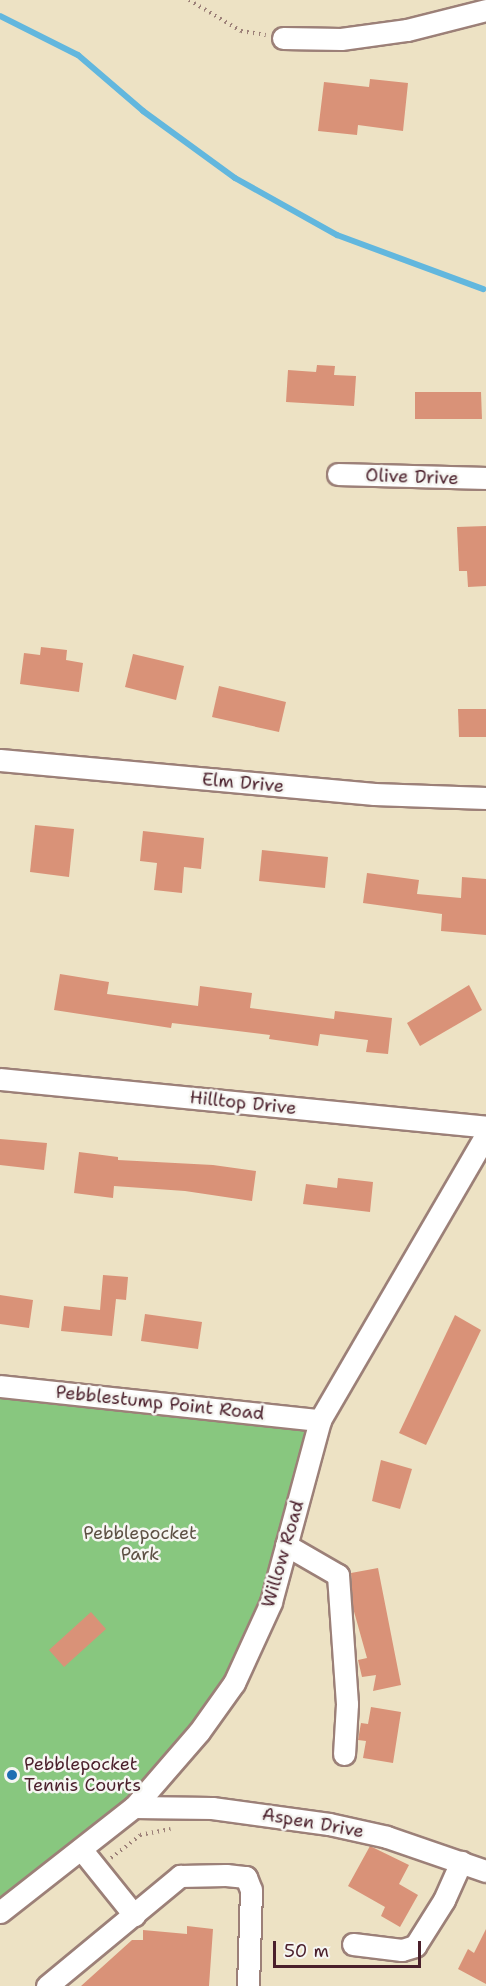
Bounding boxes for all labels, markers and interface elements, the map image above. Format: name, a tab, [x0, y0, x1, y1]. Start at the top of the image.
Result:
street label: Olive Drive	[365, 465, 459, 489]
street label: Elm Drive	[201, 769, 285, 797]
street label: Hilltop Drive	[189, 1087, 297, 1119]
street label: Pebblestump Point Road	[55, 1381, 265, 1425]
street label: Willow Road	[257, 1498, 309, 1610]
park label: Pebblepocket Park	[83, 1523, 197, 1565]
place label: Pebblepocket Tennis Courts	[24, 1754, 141, 1796]
marker: Pebblepocket Tennis Courts	[5, 1768, 19, 1782]
street label: Aspen Drive	[260, 1803, 366, 1843]
scale bar	[276, 1929, 424, 1967]
text: 50 m	[284, 1939, 329, 1963]

